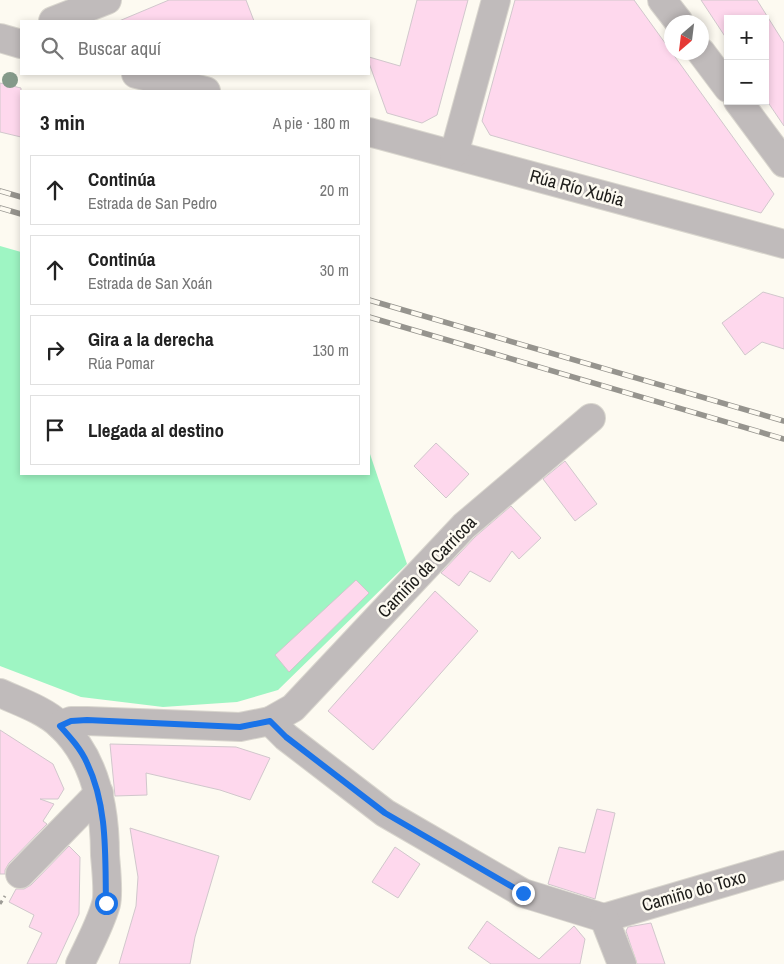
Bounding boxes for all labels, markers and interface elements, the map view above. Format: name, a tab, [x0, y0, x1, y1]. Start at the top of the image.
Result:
north arrow	[664, 15, 709, 60]
map controls	[724, 15, 769, 105]
button: +	[724, 15, 769, 60]
search box	[20, 20, 370, 75]
icon: search	[38, 34, 66, 62]
text: Buscar aquí	[78, 35, 161, 61]
button: −	[724, 60, 769, 105]
text: 3 min	[40, 108, 85, 137]
text: A pie · 180 m	[273, 112, 350, 134]
street label: Rúa Río Xubia	[527, 163, 627, 212]
text: Continúa	[88, 166, 156, 192]
icon: ahead	[41, 176, 69, 204]
text: 20 m	[320, 179, 349, 201]
text: Estrada de San Pedro	[88, 192, 217, 214]
text: Continúa	[88, 246, 156, 272]
icon: ahead	[41, 256, 69, 284]
text: 30 m	[320, 259, 349, 281]
text: Estrada de San Xoán	[88, 272, 212, 294]
text: Gira a la derecha	[88, 326, 214, 352]
icon: right	[41, 336, 69, 364]
text: 130 m	[313, 339, 349, 361]
text: Rúa Pomar	[88, 352, 154, 374]
icon: arrive	[41, 416, 69, 444]
text: Llegada al destino	[88, 417, 224, 443]
street label: Camiño da Carricoa	[371, 510, 482, 623]
street label: Camiño do Toxo	[639, 864, 749, 917]
route end	[512, 882, 535, 905]
route start	[95, 892, 118, 915]

